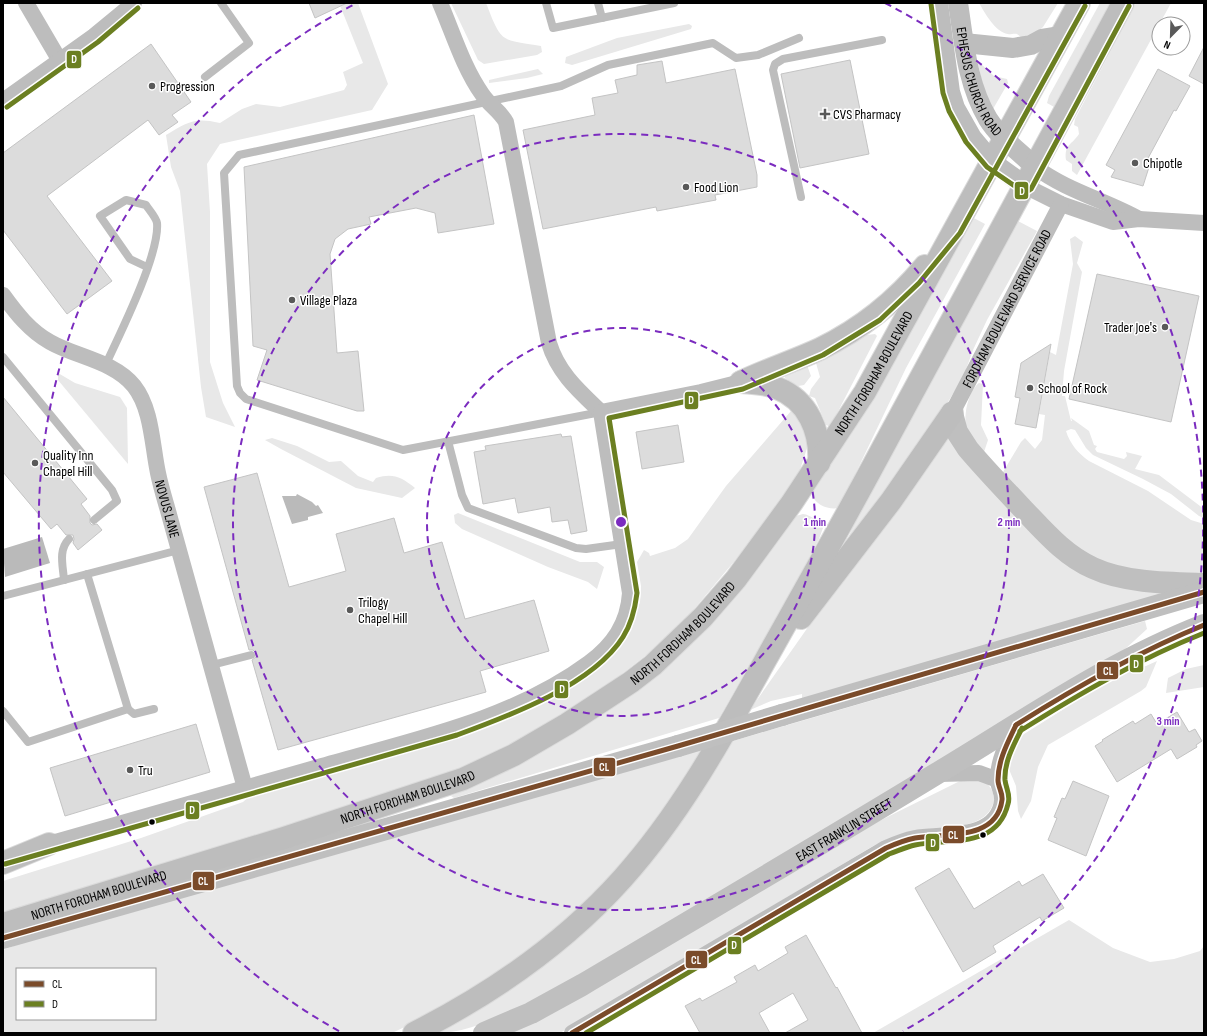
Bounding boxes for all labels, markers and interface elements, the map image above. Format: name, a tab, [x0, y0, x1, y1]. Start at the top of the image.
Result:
north arrow	[1151, 16, 1191, 56]
street label: EPHESUS CHURCH ROAD	[953, 26, 1006, 140]
text: N	[1162, 38, 1173, 52]
line badge: D	[66, 50, 82, 69]
text: D	[71, 53, 77, 66]
place label: Progression	[160, 78, 215, 95]
marker: Progression	[147, 81, 157, 91]
place label: CVS Pharmacy	[833, 106, 902, 123]
marker: CVS Pharmacy	[820, 109, 830, 119]
place label: Chipotle	[1143, 155, 1183, 172]
marker: Chipotle	[1130, 158, 1140, 168]
place label: Food Lion	[694, 179, 738, 196]
line badge: D	[1014, 181, 1029, 200]
marker: Food Lion	[681, 182, 691, 192]
text: D	[1019, 185, 1025, 198]
street label: FORDHAM BOULEVARD SERVICE ROAD	[959, 227, 1055, 391]
place label: Village Plaza	[300, 292, 357, 309]
marker: Village Plaza	[287, 295, 297, 305]
street label: NORTH FORDHAM BOULEVARD	[831, 308, 917, 439]
place label: Trader Joe's	[1104, 319, 1157, 336]
marker: Trader Joe's	[1160, 322, 1170, 332]
place label: School of Rock	[1038, 380, 1108, 397]
marker: School of Rock	[1025, 383, 1035, 393]
line badge: D	[684, 391, 699, 410]
text: D	[688, 394, 694, 407]
place label: Quality Inn Chapel Hill	[43, 447, 93, 480]
marker: Quality Inn Chapel Hill	[30, 458, 40, 468]
street label: NOVUS LANE	[151, 478, 183, 540]
centre of rings	[614, 515, 628, 529]
text: 1 min	[804, 515, 826, 530]
text: 2 min	[998, 515, 1020, 530]
street label: NORTH FORDHAM BOULEVARD	[627, 578, 739, 689]
place label: Trilogy Chapel Hill	[358, 594, 407, 627]
marker: Trilogy Chapel Hill	[345, 605, 355, 615]
line badge: D	[1129, 654, 1144, 673]
text: D	[1133, 658, 1139, 671]
line badge: CL	[1096, 661, 1119, 680]
text: CL	[1103, 665, 1114, 678]
line badge: D	[554, 680, 569, 699]
text: D	[559, 683, 565, 696]
text: 3 min	[1157, 714, 1179, 729]
line badge: CL	[593, 757, 616, 777]
text: CL	[599, 761, 610, 774]
place label: Tru	[138, 762, 153, 779]
marker: Tru	[125, 765, 135, 775]
street label: NORTH FORDHAM BOULEVARD	[338, 767, 478, 828]
street label: EAST FRANKLIN STREET	[793, 794, 896, 865]
line badge: D	[185, 801, 200, 820]
text: D	[189, 804, 195, 817]
unlabelled marker	[147, 817, 157, 827]
line badge: CL	[942, 825, 965, 844]
text: CL	[948, 829, 959, 842]
unlabelled marker	[978, 830, 988, 840]
line badge: D	[925, 833, 940, 852]
text: D	[930, 837, 936, 850]
street label: NORTH FORDHAM BOULEVARD	[29, 866, 169, 924]
line badge: CL	[192, 871, 215, 891]
text: CL	[198, 875, 209, 888]
line badge: D	[727, 936, 742, 955]
text: D	[731, 939, 737, 952]
line badge: CL	[685, 950, 708, 969]
text: CL	[691, 954, 702, 967]
legend	[16, 968, 156, 1020]
text: CL	[52, 977, 63, 992]
text: D	[52, 997, 58, 1012]

